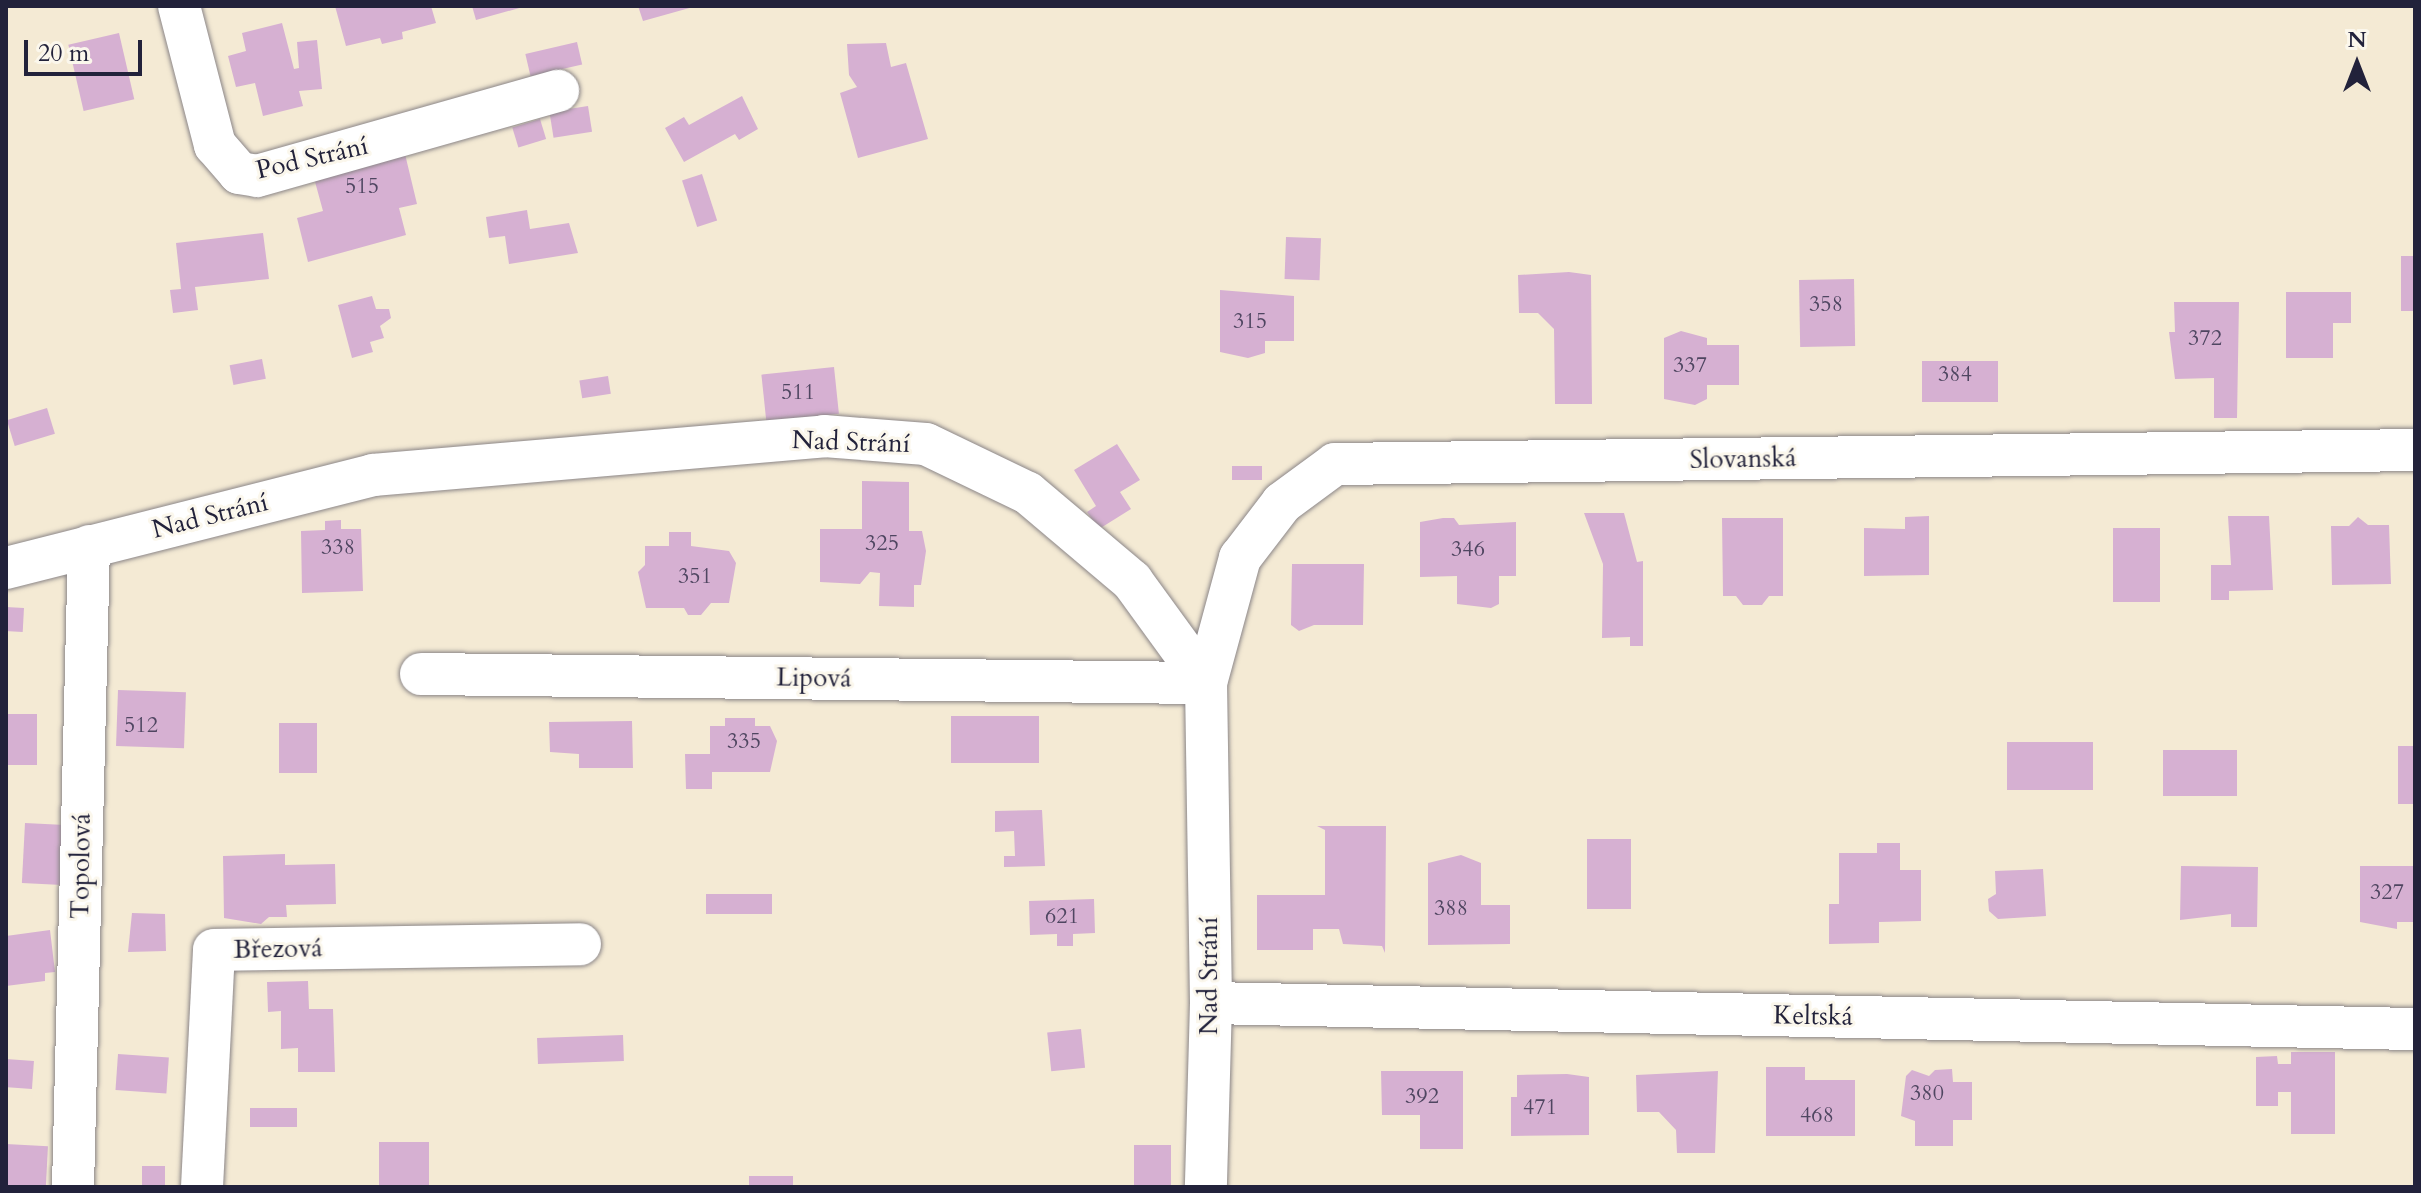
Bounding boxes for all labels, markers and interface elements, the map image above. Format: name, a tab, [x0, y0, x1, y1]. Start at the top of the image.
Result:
scale bar	[28, 24, 146, 74]
north arrow	[2317, 24, 2397, 104]
text: N	[2347, 25, 2367, 55]
text: 20 m	[38, 37, 89, 70]
street label: Pod Strání	[253, 130, 371, 186]
house number: 515	[345, 174, 379, 200]
house number: 358	[1809, 292, 1843, 318]
house number: 315	[1233, 309, 1267, 335]
house number: 372	[2188, 326, 2222, 352]
house number: 337	[1673, 353, 1707, 379]
house number: 384	[1938, 362, 1972, 388]
house number: 511	[781, 380, 815, 406]
street label: Nad Strání	[791, 424, 911, 460]
street label: Slovanská	[1689, 442, 1797, 476]
street label: Nad Strání	[149, 487, 271, 545]
house number: 325	[865, 531, 899, 557]
house number: 338	[321, 535, 355, 561]
house number: 346	[1451, 537, 1485, 563]
house number: 351	[678, 564, 712, 590]
street label: Lipová	[776, 662, 852, 694]
house number: 512	[124, 713, 158, 739]
house number: 335	[727, 729, 761, 755]
street label: Topolová	[64, 813, 98, 919]
house number: 327	[2370, 880, 2404, 906]
house number: 388	[1434, 896, 1468, 922]
house number: 621	[1045, 904, 1079, 930]
street label: Nad Strání	[1193, 917, 1225, 1035]
street label: Březová	[233, 933, 323, 965]
street label: Keltská	[1773, 1000, 1853, 1032]
house number: 380	[1910, 1081, 1944, 1107]
house number: 392	[1405, 1084, 1439, 1110]
house number: 471	[1523, 1095, 1557, 1121]
house number: 468	[1800, 1103, 1834, 1129]

